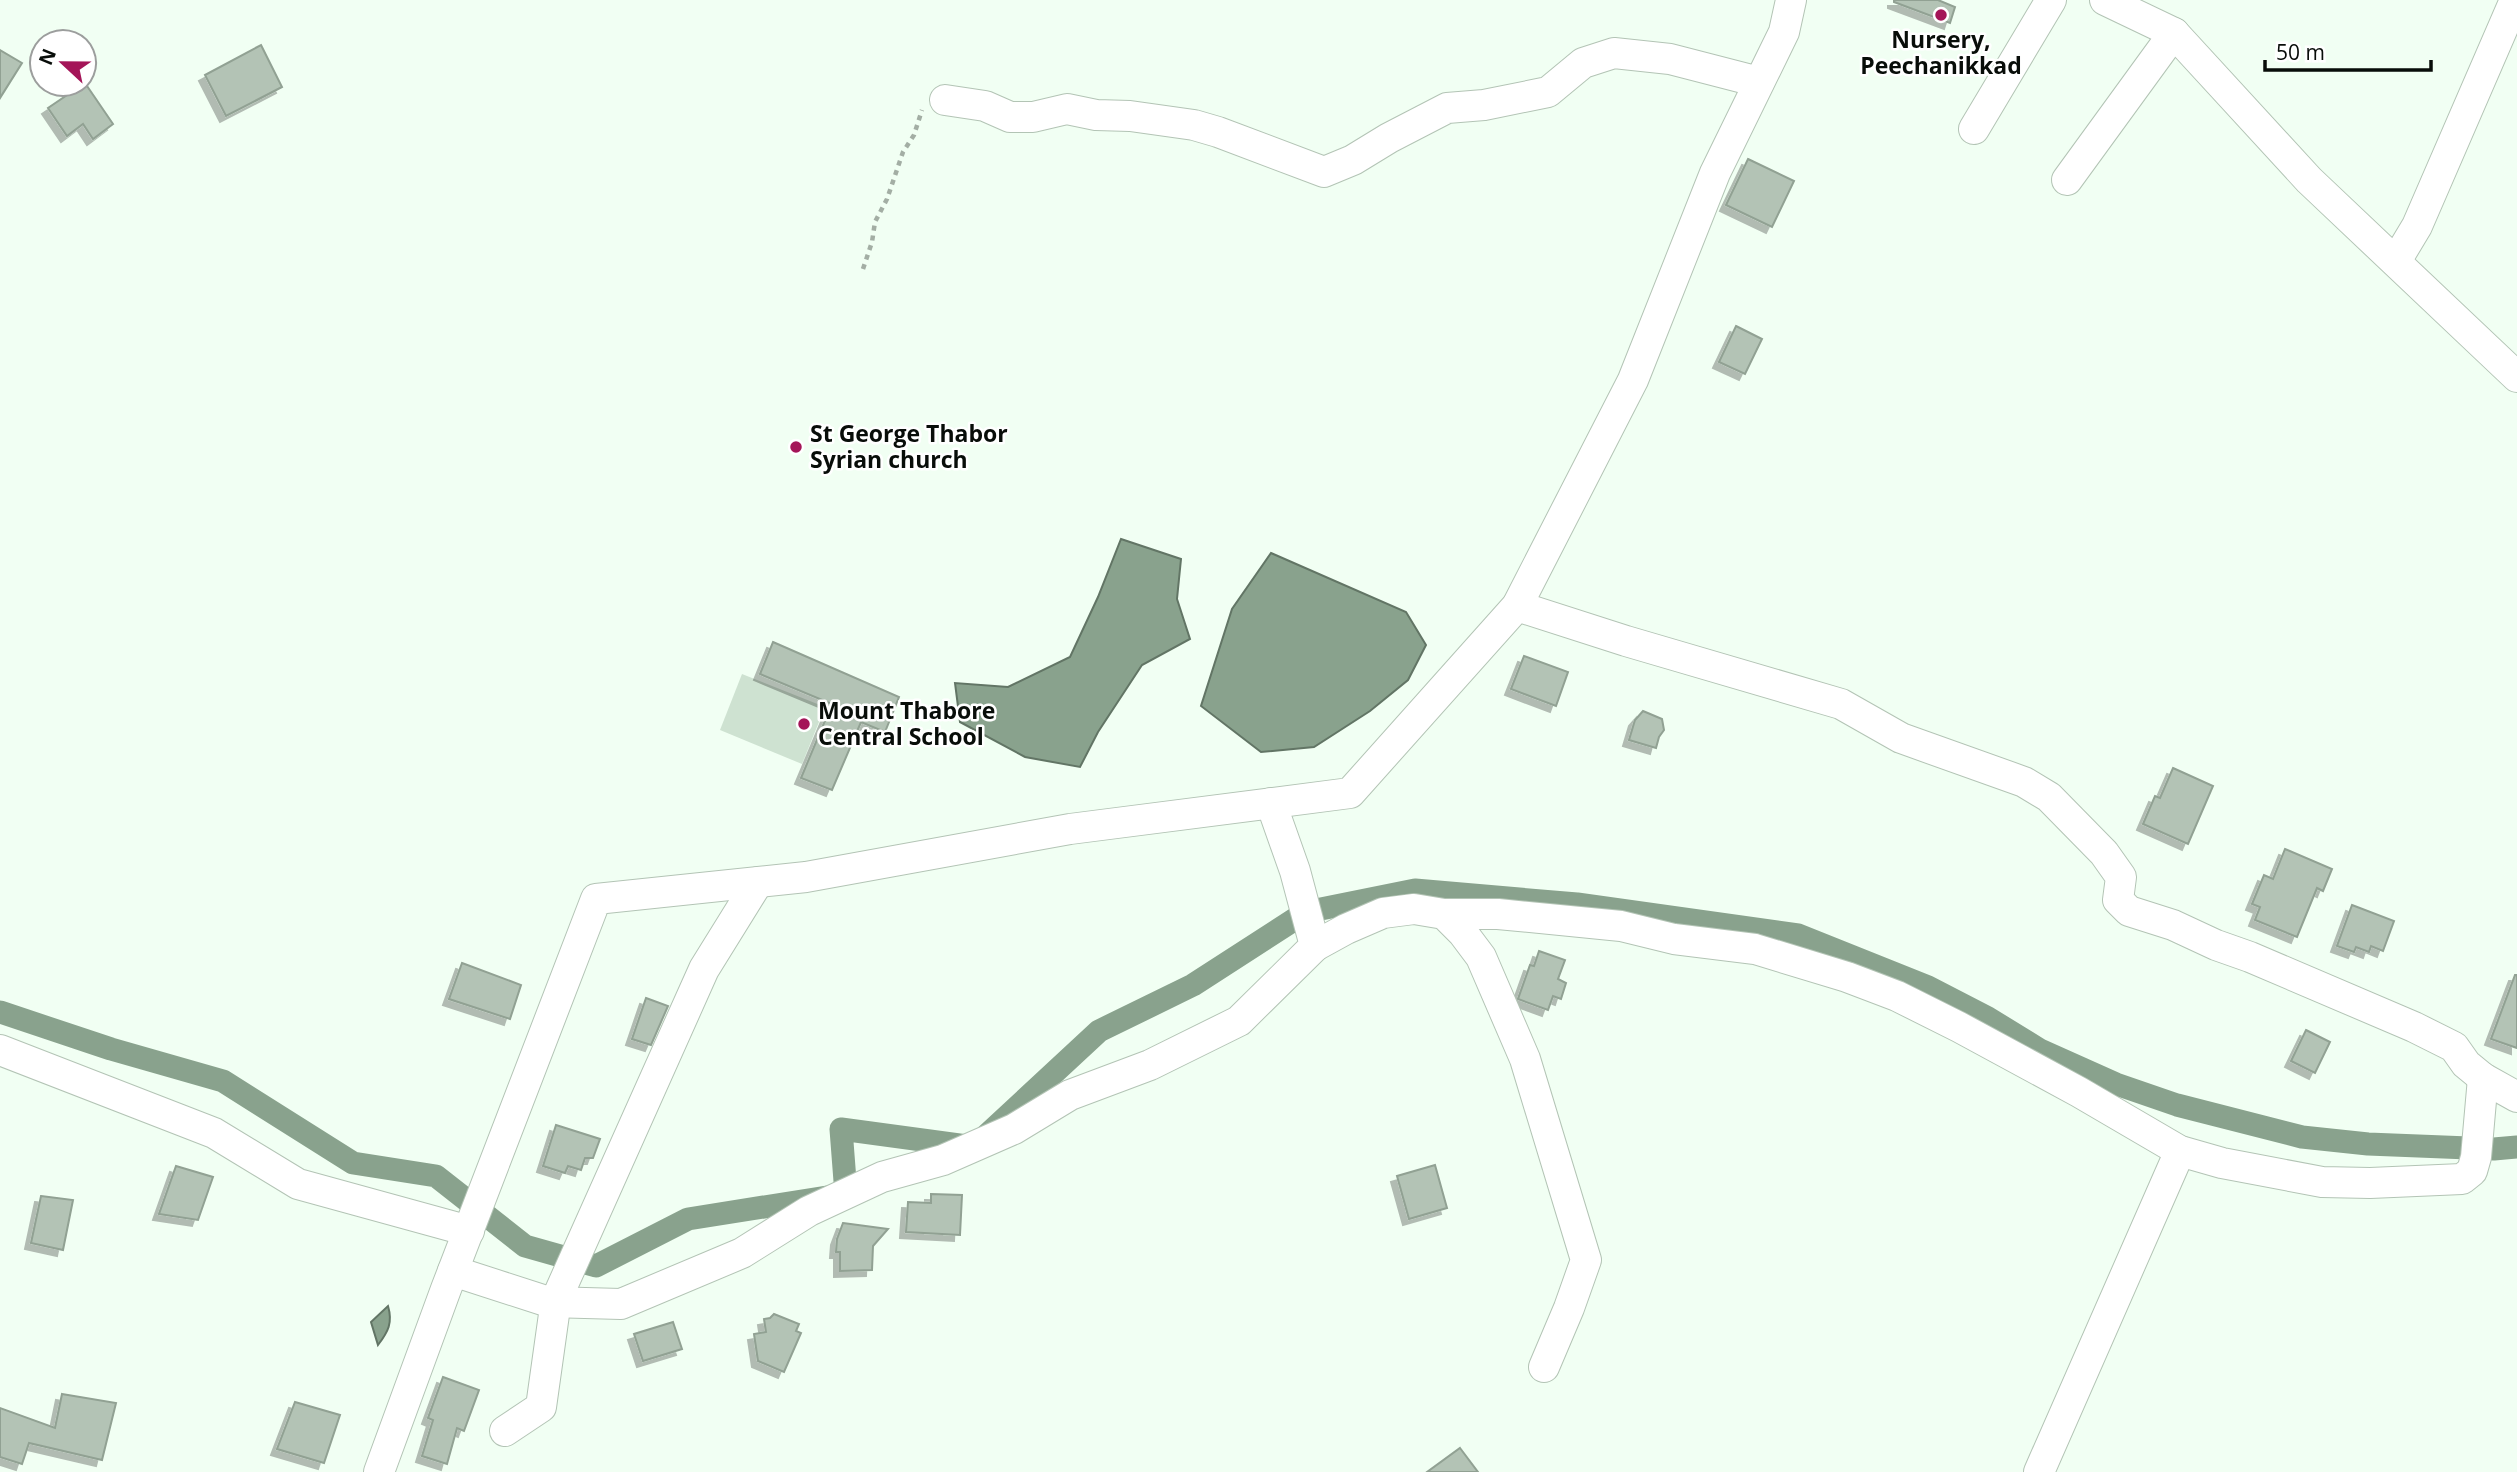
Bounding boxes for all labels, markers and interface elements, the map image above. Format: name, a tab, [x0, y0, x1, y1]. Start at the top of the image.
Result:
marker: Nursery, Peechanikkad	[1933, 7, 1949, 23]
place label: Nursery, Peechanikkad	[1860, 23, 2022, 81]
north arrow	[28, 28, 98, 98]
scale bar	[2265, 28, 2431, 72]
text: 50 m	[2276, 38, 2325, 66]
text: N	[32, 45, 62, 69]
place label: St George Thabor Syrian church	[810, 417, 1008, 475]
marker: St George Thabor Syrian church	[788, 439, 804, 455]
place label: Mount Thabore Central School	[818, 694, 995, 752]
marker: Mount Thabore Central School	[796, 716, 812, 732]

